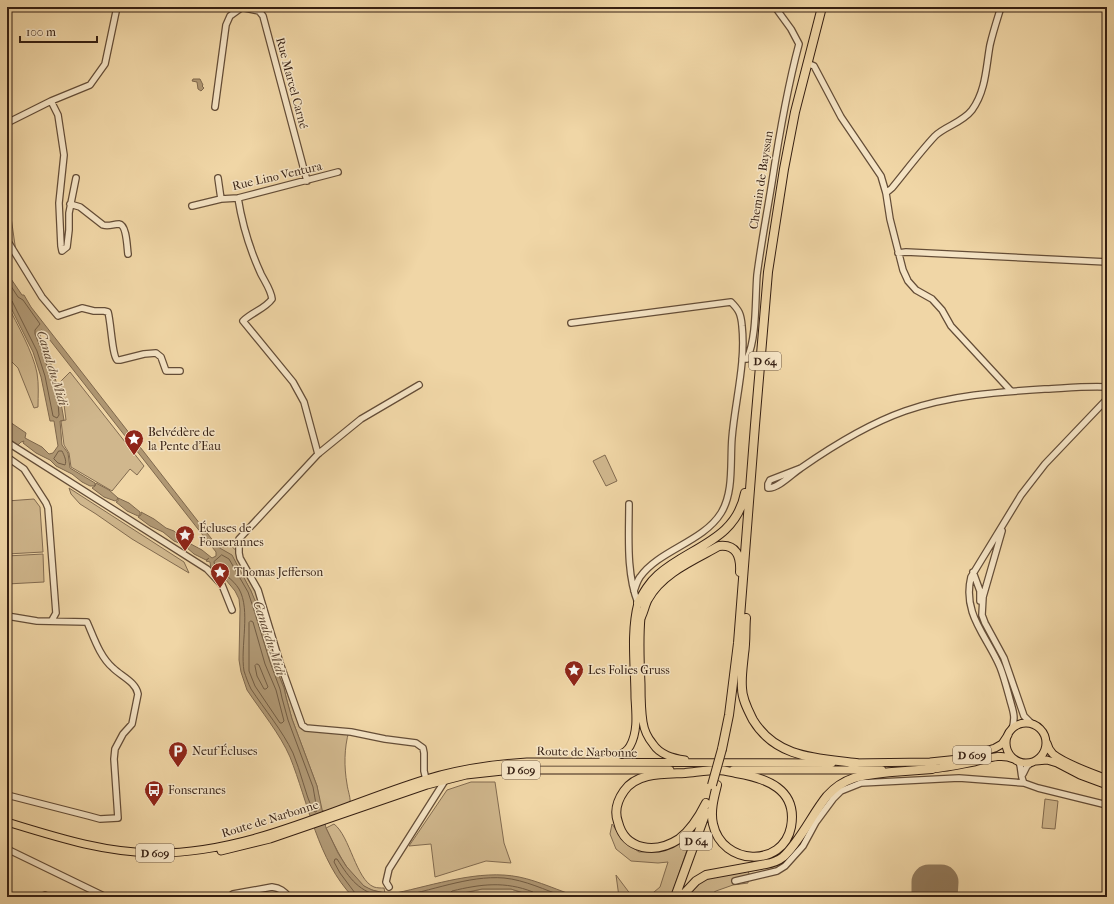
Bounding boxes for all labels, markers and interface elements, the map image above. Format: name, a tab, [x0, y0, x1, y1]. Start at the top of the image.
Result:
scale bar	[20, 18, 97, 44]
text: 100 m	[26, 25, 56, 39]
street label: Rue Marcel Carné	[273, 36, 311, 130]
street label: Chemin de Bayssan	[746, 130, 776, 230]
street label: Rue Lino Ventura	[231, 159, 324, 193]
water label: Canal du Midi	[34, 329, 71, 409]
road number: D 64	[749, 352, 781, 370]
place label: Belvédère de la Pente d'Eau	[147, 425, 221, 453]
place icon: Belvédère de la Pente d'Eau	[123, 428, 145, 456]
place label: Écluses de Fonserannes	[199, 520, 264, 549]
place icon: Écluses de Fonserannes	[174, 524, 196, 552]
place icon: Thomas Jefferson	[209, 561, 231, 589]
place label: Thomas Jefferson	[234, 565, 323, 579]
water label: Canal du Midi	[250, 599, 289, 679]
place icon: Les Folies Gruss	[563, 659, 585, 687]
place label: Les Folies Gruss	[588, 663, 670, 677]
parking icon: Neuf Écluses	[167, 740, 189, 768]
place label: Neuf Écluses	[192, 743, 258, 758]
street label: Route de Narbonne	[537, 744, 638, 760]
road number: D 609	[953, 746, 991, 764]
road number: D 609	[502, 761, 540, 779]
bus stop icon: Fonseranes	[143, 779, 165, 807]
place label: Fonseranes	[168, 783, 226, 797]
street label: Route de Narbonne	[220, 798, 320, 840]
road number: D 64	[680, 832, 712, 850]
road number: D 609	[136, 844, 174, 862]

